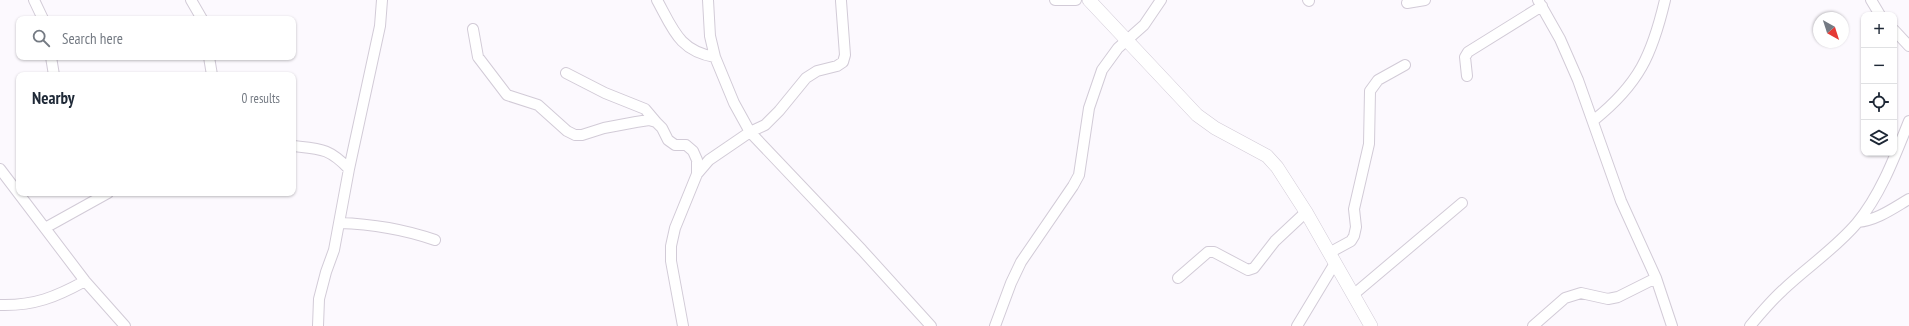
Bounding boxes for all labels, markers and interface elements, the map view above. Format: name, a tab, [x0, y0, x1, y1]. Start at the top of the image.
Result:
north arrow	[1813, 12, 1849, 48]
map controls	[1861, 12, 1897, 156]
button: +	[1861, 12, 1897, 48]
search box	[16, 16, 296, 60]
icon: search	[30, 27, 52, 49]
text: Search here	[62, 29, 123, 48]
button: −	[1861, 48, 1897, 84]
button: locate	[1861, 84, 1897, 120]
text: Nearby	[32, 87, 75, 109]
text: 0 results	[241, 90, 280, 107]
button: layers	[1861, 120, 1897, 156]

